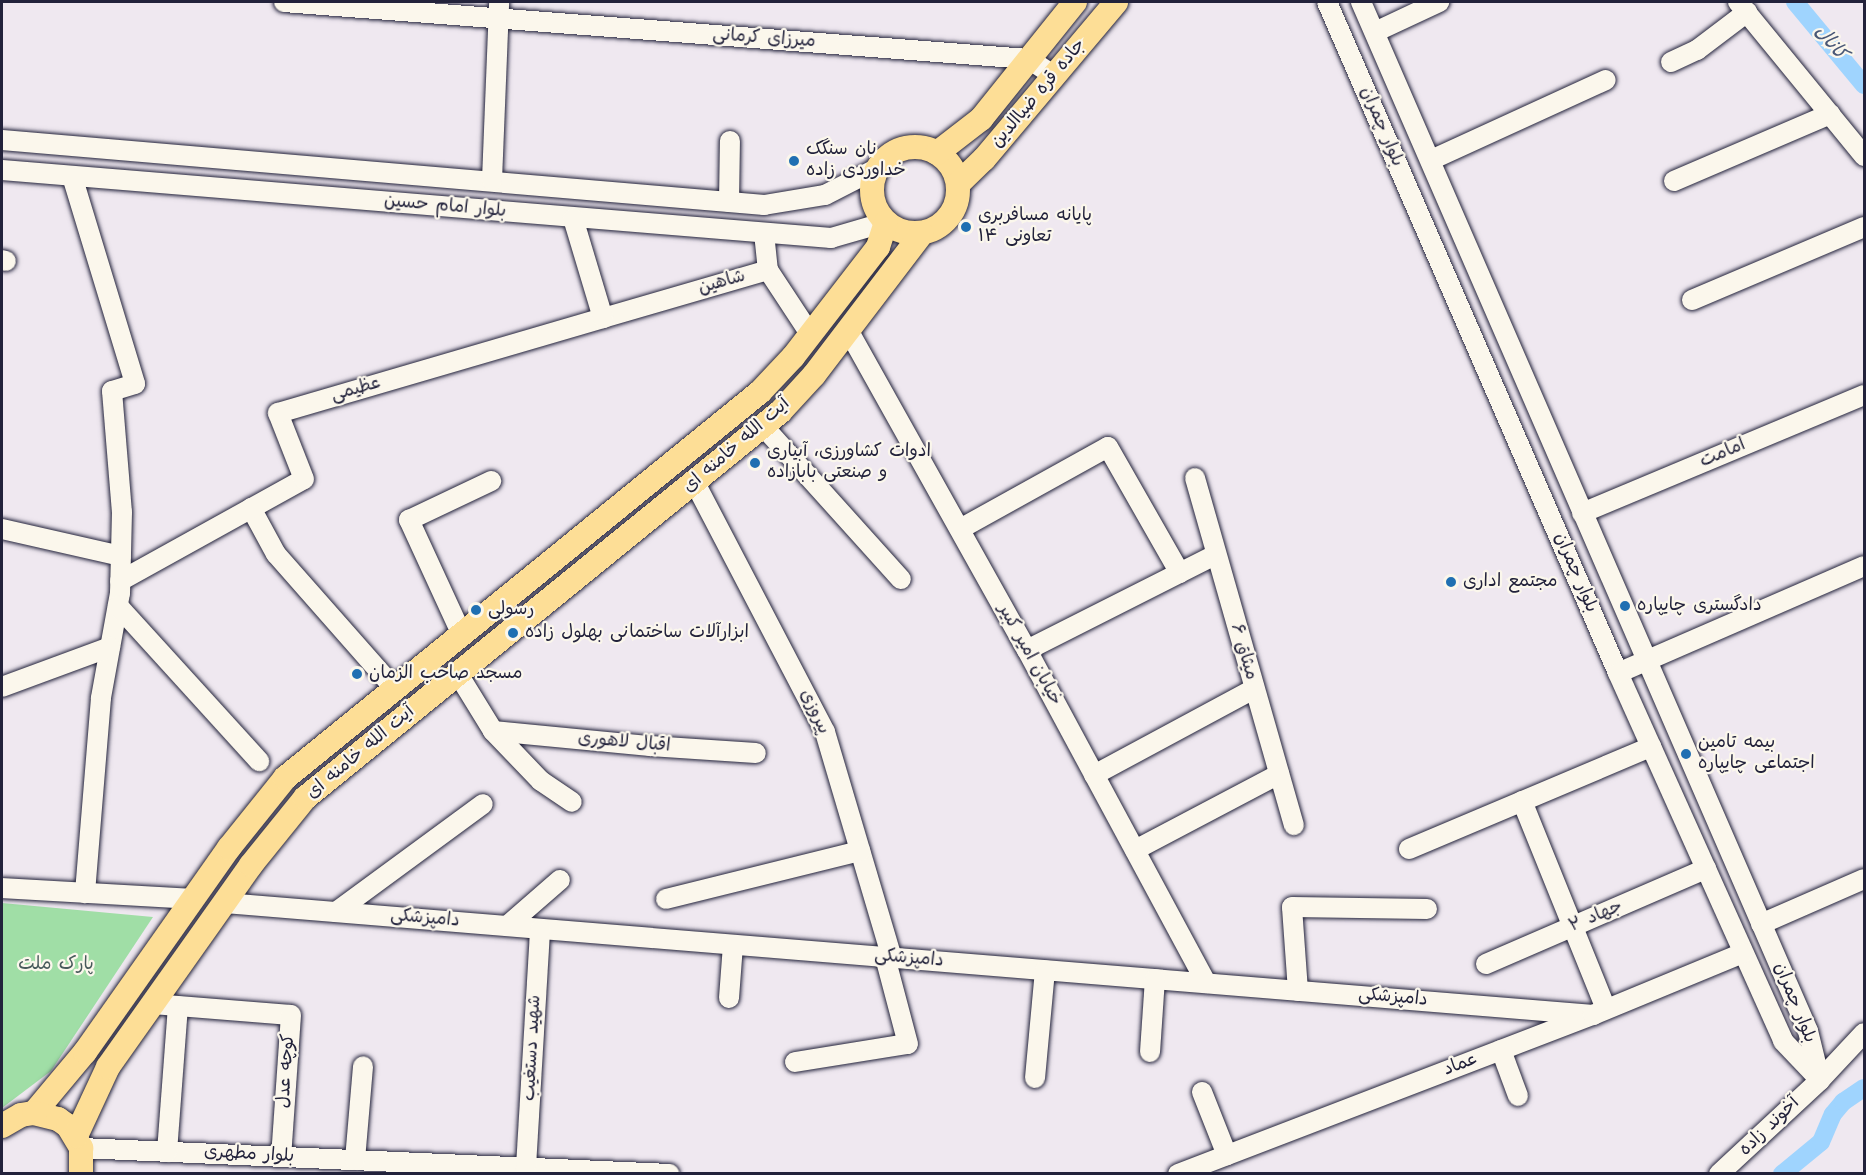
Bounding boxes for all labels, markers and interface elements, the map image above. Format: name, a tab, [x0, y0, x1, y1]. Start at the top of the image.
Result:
water label: کانال	[1808, 21, 1852, 65]
street label: میرزای کرمانی	[712, 25, 816, 53]
street label: جاده قره ضیاالدین	[987, 35, 1091, 153]
street label: بلوار چمران	[1355, 84, 1407, 170]
place label: نان سنگک خداوردی زاده	[806, 140, 906, 182]
marker: نان سنگک خداوردی زاده	[787, 154, 801, 168]
street label: بلوار امام حسین	[383, 191, 507, 223]
place label: پایانه مسافربری تعاونی ۱۴	[978, 206, 1092, 248]
marker: پایانه مسافربری تعاونی ۱۴	[959, 220, 973, 234]
street label: شاهین	[696, 266, 748, 300]
street label: عظیمی	[329, 373, 383, 407]
street label: آیت الله خامنه ای	[679, 394, 795, 498]
street label: امامت	[1697, 435, 1749, 473]
place label: ادوات کشاورزی، آبیاری و صنعتی بابازاده	[767, 442, 931, 484]
marker: ادوات کشاورزی، آبیاری و صنعتی بابازاده	[748, 456, 762, 470]
street label: بلوار چمران	[1549, 530, 1601, 616]
place label: مجتمع اداری	[1463, 571, 1557, 593]
marker: مجتمع اداری	[1444, 575, 1458, 589]
place label: دادگستری چایپاره	[1637, 595, 1762, 617]
place label: رسولی	[488, 599, 534, 621]
marker: دادگستری چایپاره	[1618, 599, 1632, 613]
street label: خیابان امیر کبیر	[992, 600, 1066, 710]
marker: رسولی	[469, 603, 483, 617]
street label: میثاق ۶	[1225, 621, 1261, 683]
place label: ابزارآلات ساختمانی بهلول زاده	[525, 622, 749, 644]
marker: ابزارآلات ساختمانی بهلول زاده	[506, 626, 520, 640]
place label: مسجد صاحب الزمان	[369, 663, 522, 685]
marker: مسجد صاحب الزمان	[350, 667, 364, 681]
street label: پیروزی	[794, 686, 834, 738]
street label: آیت الله خامنه ای	[303, 702, 419, 804]
street label: اقبال لاهوری	[577, 728, 671, 758]
place label: بیمه تامین اجتماعی چایپاره	[1698, 733, 1815, 776]
marker: بیمه تامین اجتماعی چایپاره	[1679, 747, 1693, 761]
street label: جهاد ۲	[1566, 896, 1626, 938]
street label: دامپزشکی	[389, 905, 461, 933]
street label: دامپزشکی	[873, 945, 945, 973]
park label: پارک ملت	[18, 954, 94, 976]
street label: بلوار چمران	[1768, 960, 1820, 1046]
street label: دامپزشکی	[1357, 984, 1429, 1012]
street label: شهید دستغیب	[519, 994, 547, 1102]
street label: کوچه عدل	[274, 1033, 300, 1109]
street label: عماد	[1441, 1049, 1481, 1081]
street label: آخوند زاده	[1735, 1093, 1805, 1161]
street label: بلوار مطهری	[203, 1142, 295, 1168]

